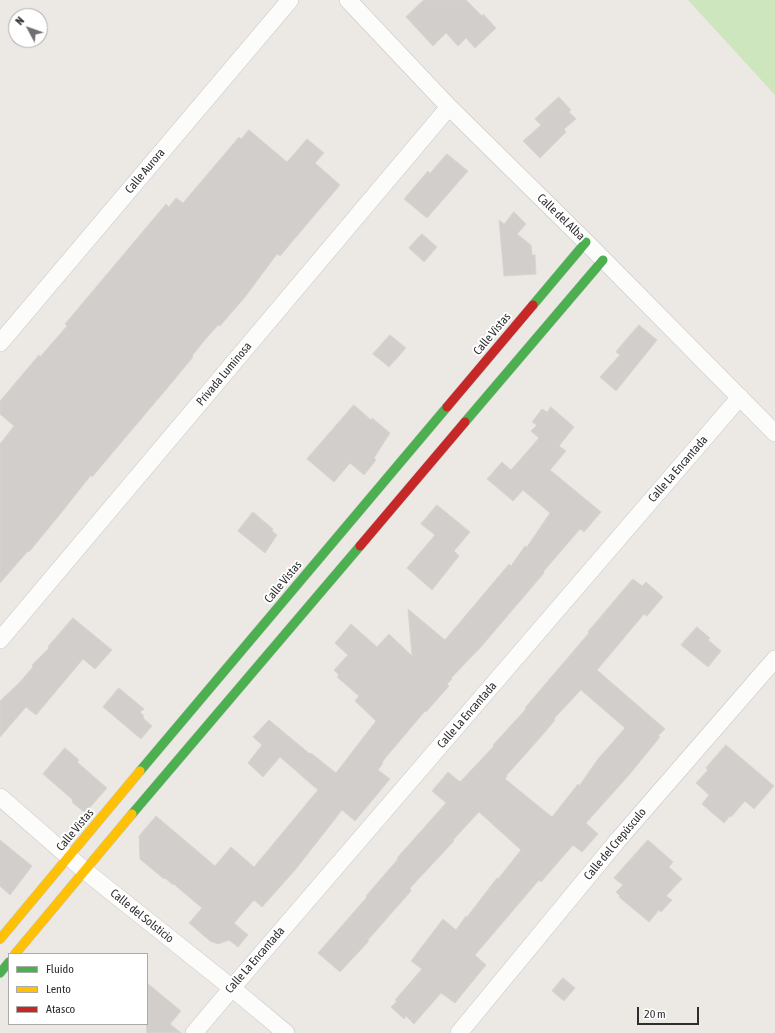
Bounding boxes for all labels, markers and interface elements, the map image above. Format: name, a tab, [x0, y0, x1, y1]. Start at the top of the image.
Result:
north arrow	[8, 8, 48, 48]
text: N	[13, 14, 26, 27]
street label: Calle Aurora	[122, 146, 168, 196]
street label: Calle del Alba	[534, 191, 588, 243]
street label: Calle Vistas	[470, 310, 514, 358]
street label: Privada Luminosa	[193, 339, 255, 409]
street label: Calle La Encantada	[645, 433, 711, 505]
street label: Calle Vistas	[261, 558, 305, 606]
street label: Calle La Encantada	[434, 679, 500, 751]
street label: Calle del Crepúsculo	[581, 805, 649, 883]
street label: Calle Vistas	[53, 806, 97, 854]
street label: Calle del Solsticio	[107, 886, 177, 946]
street label: Calle La Encantada	[222, 924, 288, 996]
legend	[8, 953, 148, 1025]
text: Fluido	[46, 962, 74, 976]
text: Lento	[46, 982, 71, 996]
scale bar	[639, 999, 701, 1025]
text: Atasco	[46, 1002, 75, 1016]
text: 20 m	[644, 1007, 666, 1021]

